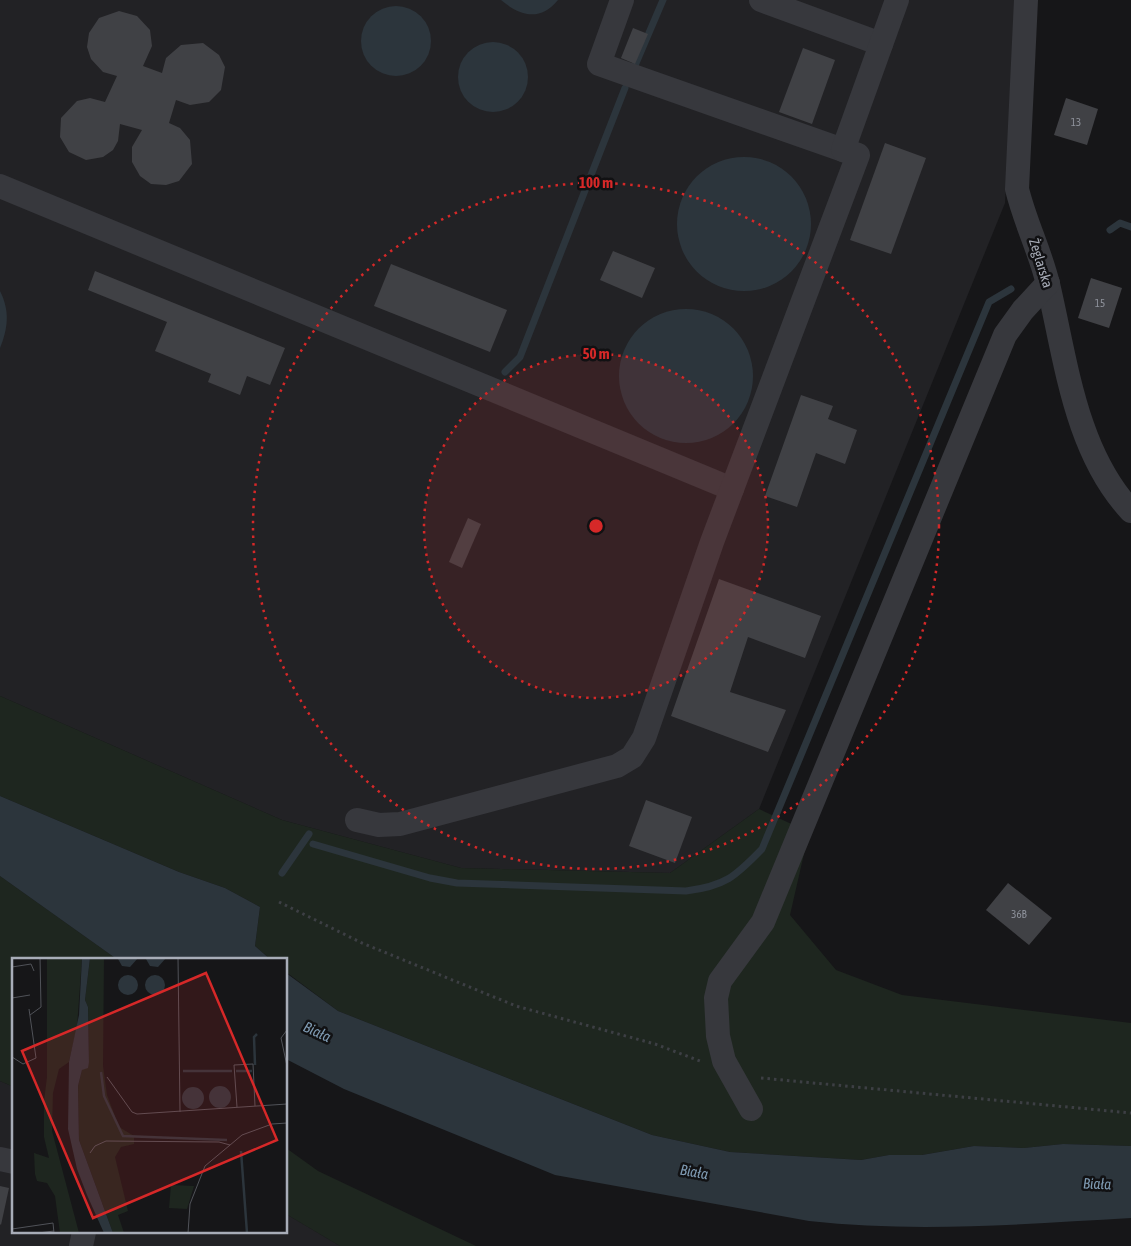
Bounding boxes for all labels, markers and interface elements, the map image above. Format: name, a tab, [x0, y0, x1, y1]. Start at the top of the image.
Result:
house number: 13	[1071, 116, 1081, 128]
text: 100 m	[579, 174, 613, 191]
street label: Żeglarska	[1026, 236, 1056, 290]
house number: 15	[1095, 297, 1105, 309]
text: 50 m	[583, 345, 610, 362]
centre of rings	[587, 517, 605, 535]
house number: 36B	[1011, 908, 1028, 920]
inset map	[12, 958, 288, 1234]
water label: Biała	[301, 1018, 334, 1045]
water label: Biała	[679, 1161, 710, 1182]
water label: Biała	[1083, 1175, 1111, 1192]

